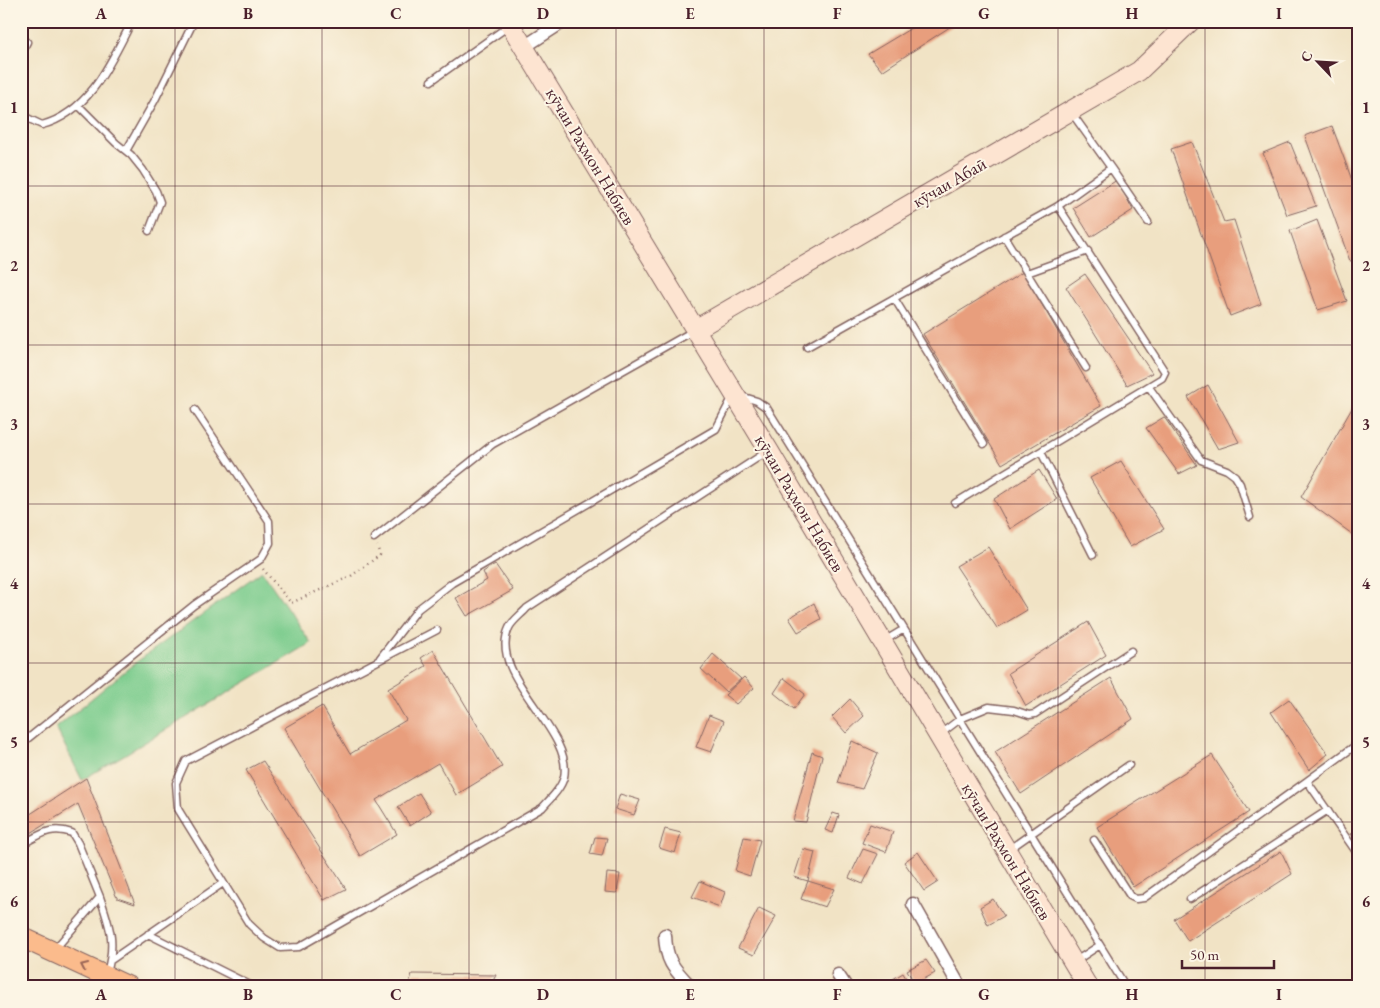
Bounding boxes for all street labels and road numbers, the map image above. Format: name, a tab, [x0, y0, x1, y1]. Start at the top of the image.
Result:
street label: кӯчаи Раҳмон Набиев	[541, 83, 641, 229]
street label: кӯчаи Абаӣ	[908, 151, 991, 212]
street label: кӯчаи Раҳмон Набиев	[750, 430, 850, 576]
street label: кӯчаи Раҳмон Набиев	[957, 778, 1057, 924]

